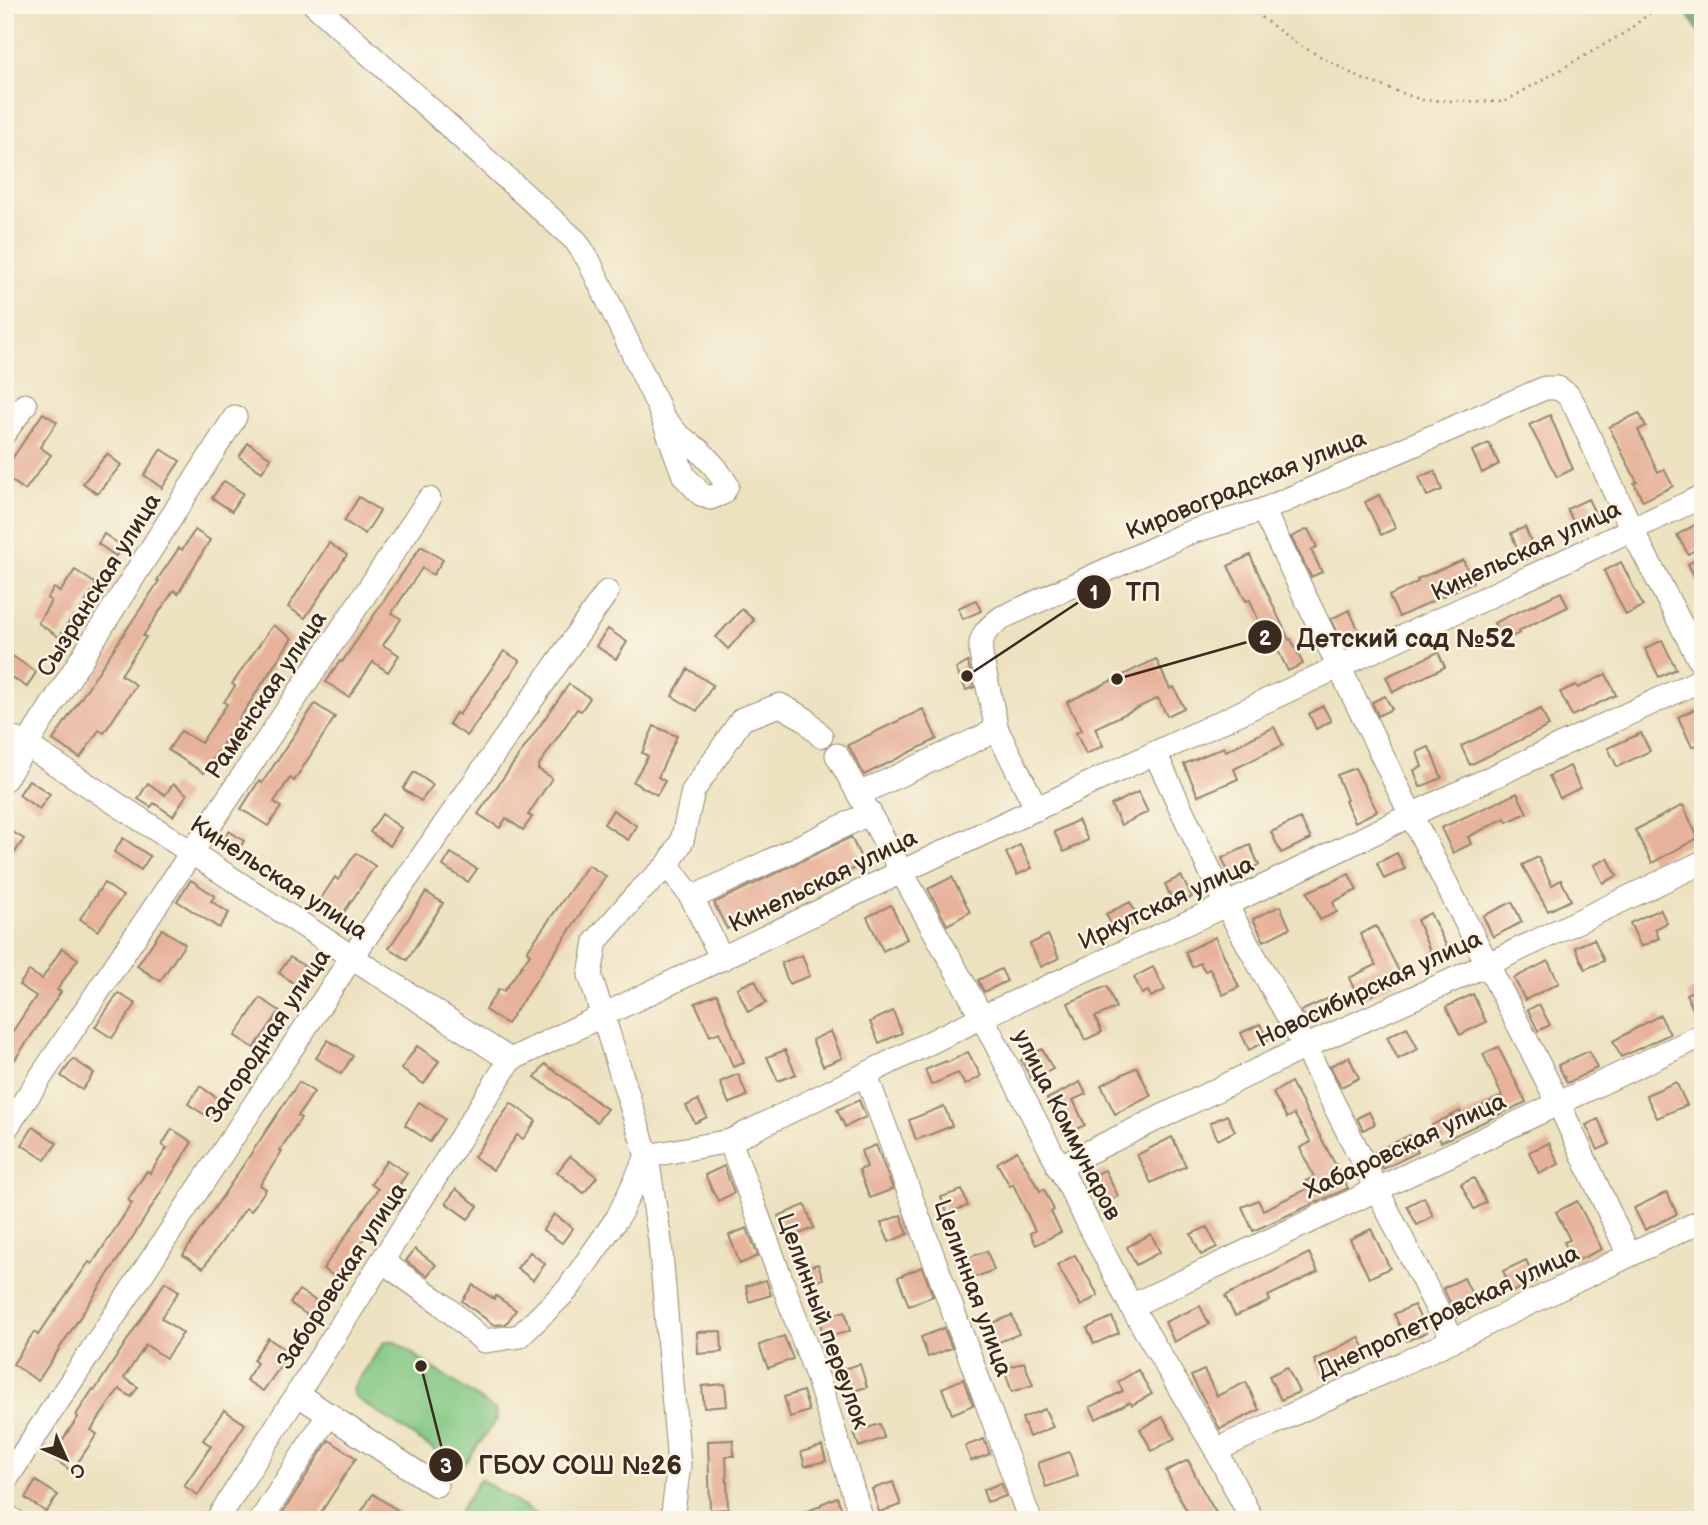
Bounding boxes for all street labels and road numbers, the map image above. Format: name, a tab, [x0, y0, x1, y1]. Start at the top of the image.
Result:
street label: Кировоградская улица	[1122, 424, 1370, 546]
street label: Сызранская улица	[31, 488, 167, 682]
street label: Кинельская улица	[1427, 494, 1625, 608]
street label: Раменская улица	[199, 605, 333, 785]
street label: Кинельская улица	[185, 810, 373, 946]
street label: Кинельская улица	[724, 823, 922, 939]
street label: Иркутская улица	[1074, 850, 1258, 956]
street label: Новосибирская улица	[1252, 924, 1486, 1054]
street label: Загородная улица	[199, 944, 337, 1128]
street label: улица Коммунаров	[1006, 1025, 1128, 1226]
street label: Хабаровская улица	[1300, 1087, 1510, 1205]
street label: Заборовская улица	[271, 1177, 413, 1375]
street label: Целинная улица	[928, 1195, 1018, 1381]
street label: Целинный переулок	[770, 1209, 876, 1433]
street label: Днепропетровская улица	[1313, 1239, 1583, 1385]

